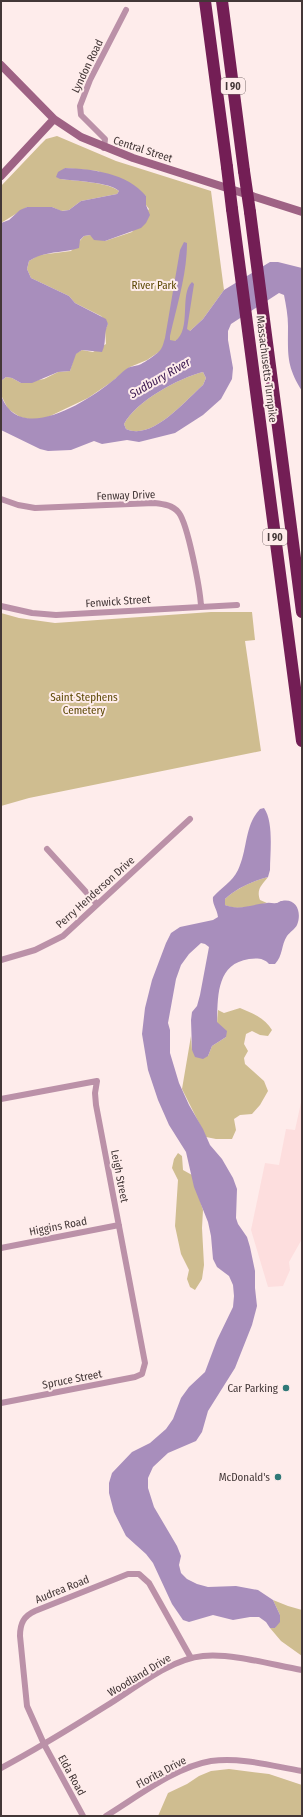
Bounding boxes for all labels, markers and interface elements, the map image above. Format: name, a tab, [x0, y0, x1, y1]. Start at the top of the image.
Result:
street label: Lyndon Road	[69, 37, 106, 95]
road number: I 90	[221, 78, 245, 94]
street label: Central Street	[112, 134, 174, 165]
park label: River Park	[131, 279, 177, 292]
street label: Massachusetts Turnpike	[253, 315, 280, 423]
water label: Sudbury River	[126, 355, 194, 402]
street label: Fenway Drive	[96, 488, 156, 503]
road number: I 90	[263, 529, 287, 545]
street label: Fenwick Street	[85, 593, 151, 610]
park label: Saint Stephens Cemetery	[50, 691, 118, 717]
street label: Perry Henderson Drive	[53, 854, 137, 931]
street label: Leigh Street	[108, 1149, 131, 1204]
street label: Higgins Road	[28, 1215, 88, 1238]
street label: Spruce Street	[41, 1367, 103, 1392]
place label: Car Parking	[227, 1382, 279, 1395]
marker: Car Parking	[281, 1383, 291, 1393]
place label: McDonald's	[219, 1471, 270, 1484]
marker: McDonald's	[273, 1472, 283, 1482]
street label: Audrea Road	[33, 1573, 91, 1606]
street label: Woodland Drive	[105, 1651, 173, 1699]
street label: Elda Road	[55, 1753, 88, 1798]
street label: Florita Drive	[134, 1754, 188, 1791]

